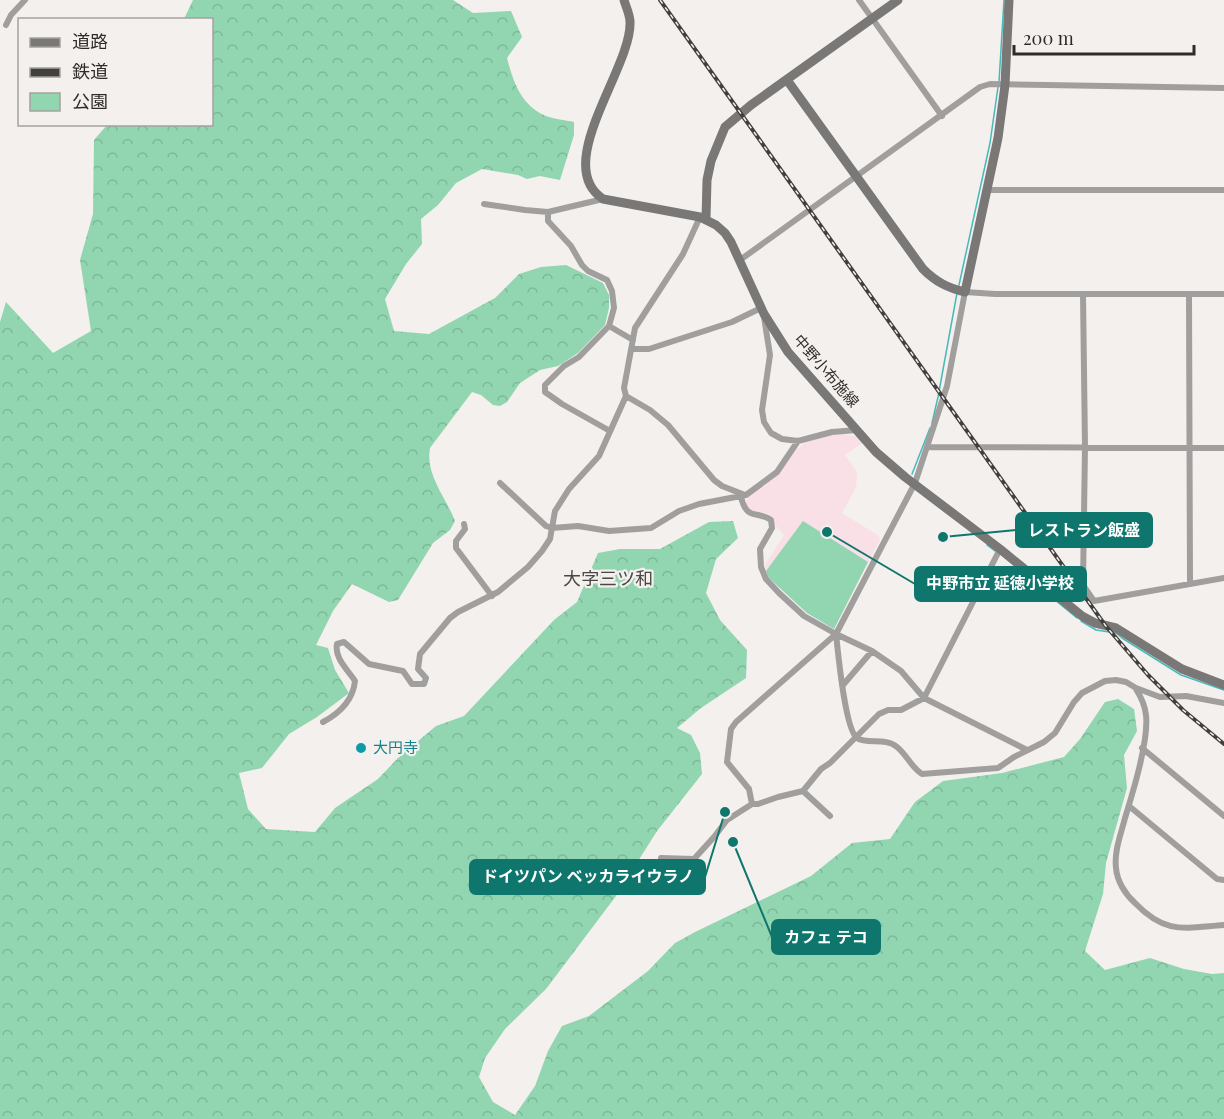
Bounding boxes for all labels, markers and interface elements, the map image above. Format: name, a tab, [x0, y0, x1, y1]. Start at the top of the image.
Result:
legend	[18, 18, 213, 126]
scale bar	[1014, 18, 1194, 56]
text: 200 m	[1023, 26, 1074, 50]
text: 道路	[72, 29, 108, 53]
text: 鉄道	[72, 59, 108, 83]
text: 公園	[72, 89, 108, 113]
street label: 中野小布施線	[790, 330, 864, 411]
callout: レストラン飯盛	[1016, 513, 1152, 547]
text: レストラン飯盛	[1028, 519, 1140, 540]
district label: 大字三ツ和	[563, 566, 653, 590]
callout: 中野市立 延徳小学校	[915, 567, 1086, 601]
text: 中野市立 延徳小学校	[926, 572, 1074, 593]
place label: 大円寺	[373, 737, 418, 757]
marker: 大円寺	[354, 741, 368, 755]
callout: ドイツパン ベッカライウラノ	[470, 860, 705, 894]
text: ドイツパン ベッカライウラノ	[482, 865, 694, 886]
callout: カフェ テコ	[772, 920, 880, 954]
text: カフェ テコ	[784, 926, 868, 947]

